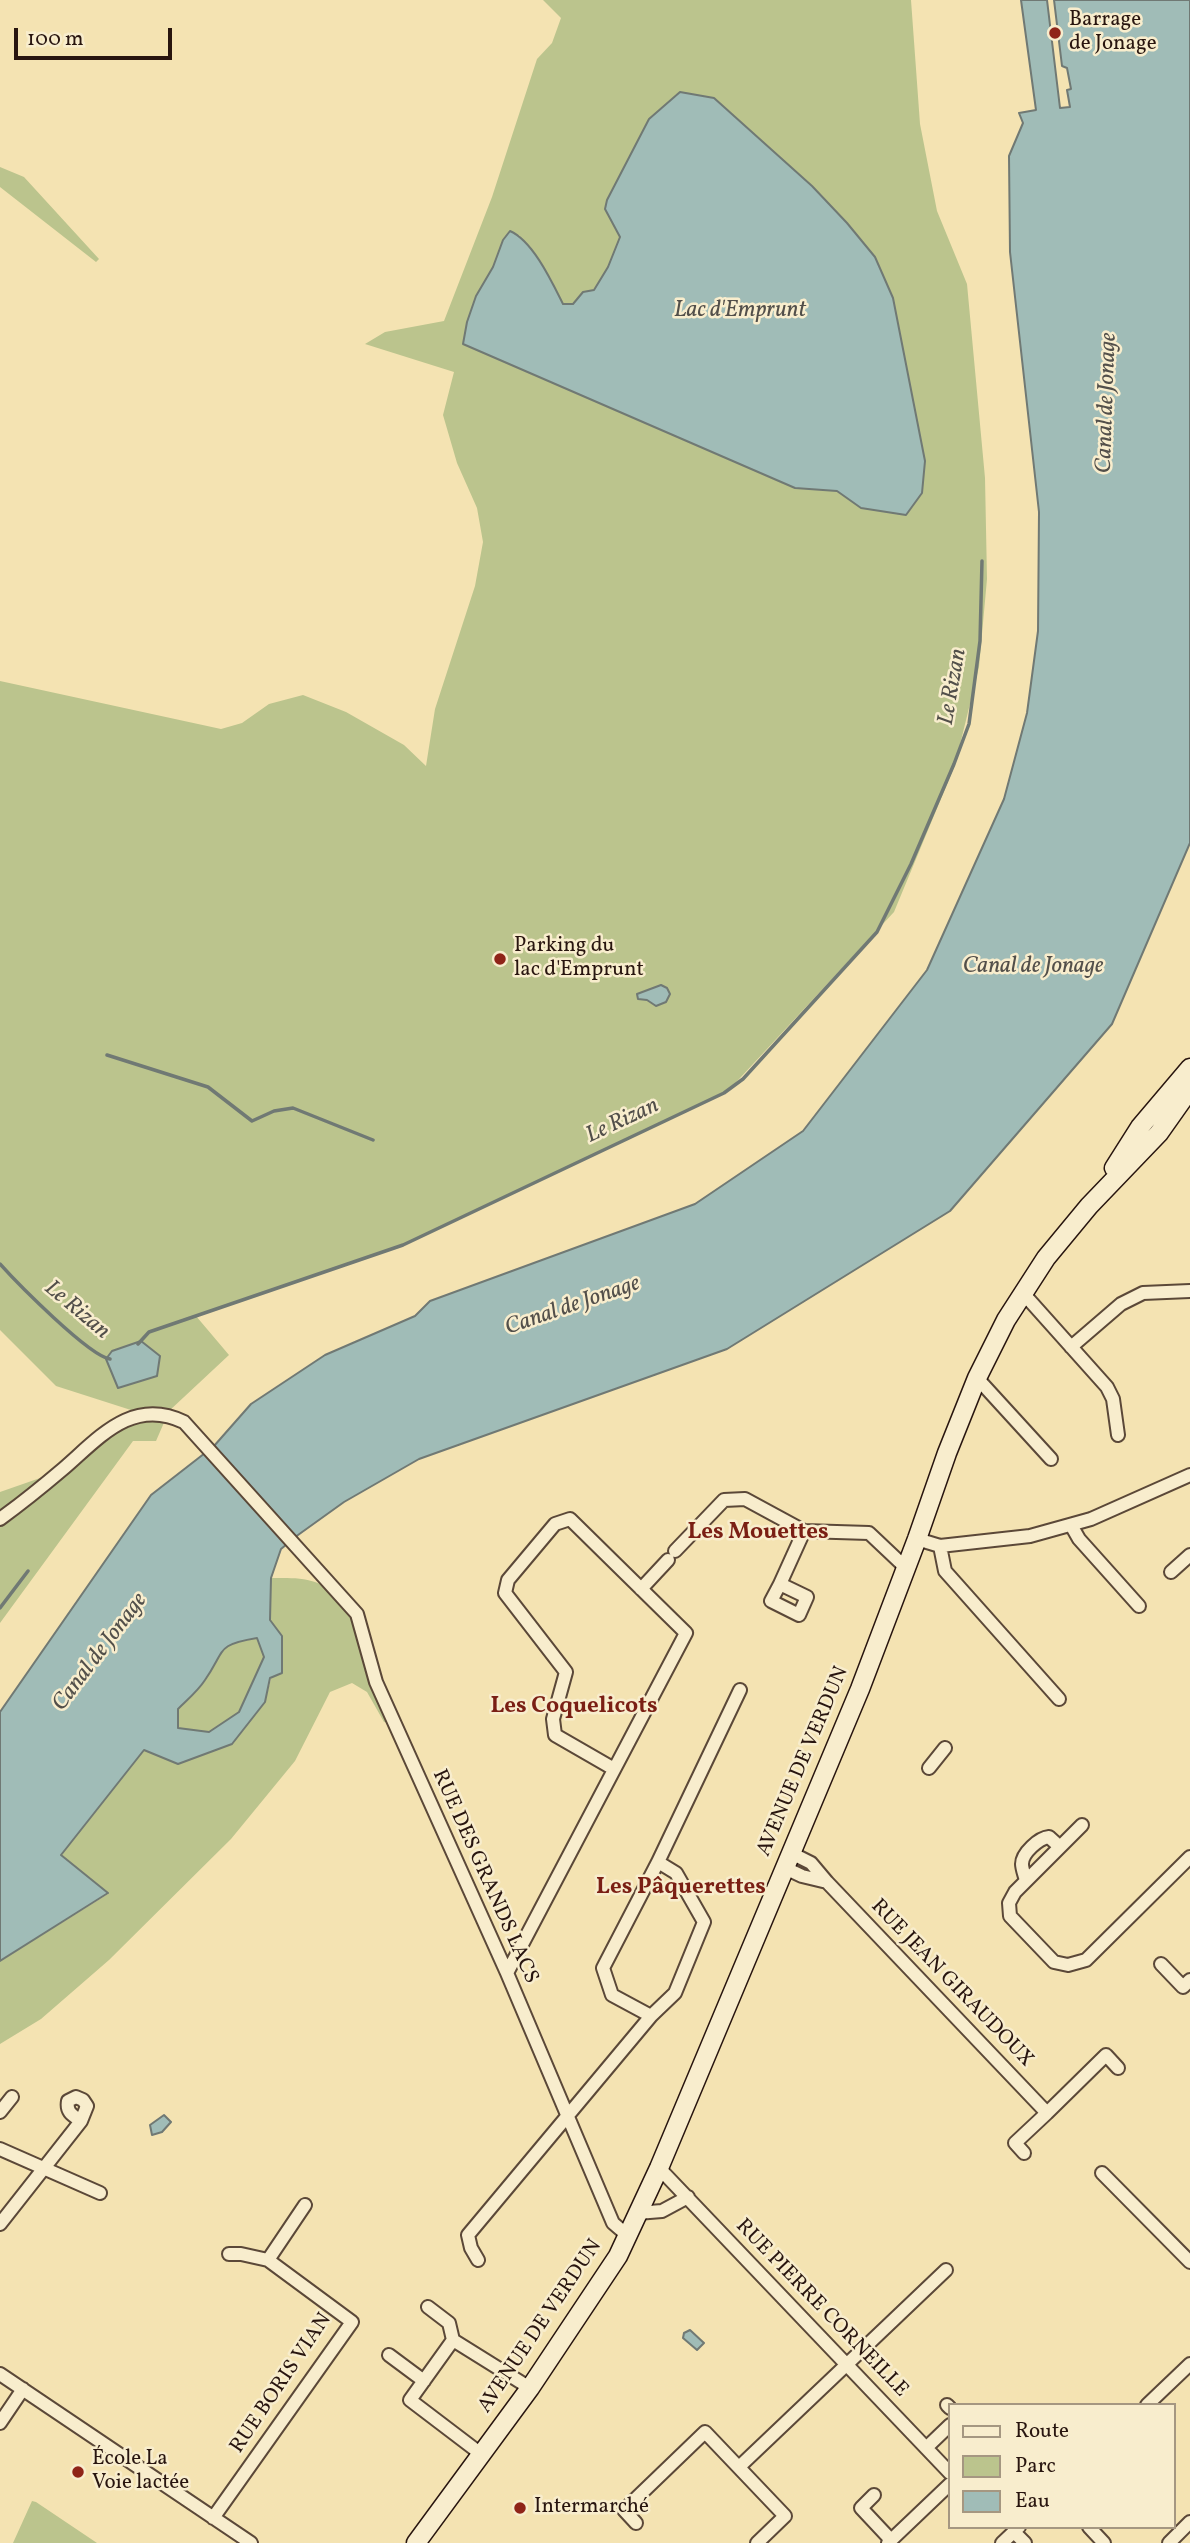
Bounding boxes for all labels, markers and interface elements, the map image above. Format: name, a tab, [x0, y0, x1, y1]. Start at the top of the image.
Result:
place label: Barrage de Jonage	[1069, 8, 1157, 58]
scale bar	[18, 14, 175, 58]
text: 100 m	[27, 25, 84, 54]
marker: Barrage de Jonage	[1047, 25, 1063, 41]
water label: Lac d'Emprunt	[674, 298, 806, 326]
water label: Canal de Jonage	[1092, 332, 1124, 474]
water label: Le Rizan	[934, 647, 974, 727]
place label: Parking du lac d'Emprunt	[514, 934, 644, 984]
marker: Parking du lac d'Emprunt	[492, 951, 508, 967]
water label: Canal de Jonage	[963, 954, 1103, 982]
water label: Le Rizan	[582, 1093, 664, 1151]
water label: Canal de Jonage	[502, 1271, 644, 1343]
water label: Le Rizan	[38, 1276, 114, 1346]
district label: Les Mouettes	[687, 1520, 829, 1548]
water label: Canal de Jonage	[48, 1589, 154, 1717]
street label: AVENUE DE VERDUN	[753, 1663, 855, 1861]
district label: Les Coquelicots	[490, 1694, 658, 1722]
street label: RUE DES GRANDS LACS	[425, 1766, 543, 1988]
district label: Les Pâquerettes	[596, 1875, 766, 1903]
street label: RUE JEAN GIRAUDOUX	[864, 1895, 1038, 2073]
street label: RUE PIERRE CORNEILLE	[729, 2215, 913, 2403]
street label: AVENUE DE VERDUN	[474, 2235, 608, 2419]
street label: RUE BORIS VIAN	[226, 2309, 338, 2459]
legend	[948, 2403, 1176, 2529]
text: Route	[1015, 2417, 1069, 2446]
place label: École La Voie lactée	[92, 2447, 189, 2497]
text: Parc	[1015, 2452, 1056, 2481]
marker: École La Voie lactée	[70, 2464, 86, 2480]
text: Eau	[1015, 2487, 1050, 2516]
place label: Intermarché	[534, 2495, 649, 2521]
marker: Intermarché	[512, 2500, 528, 2516]

